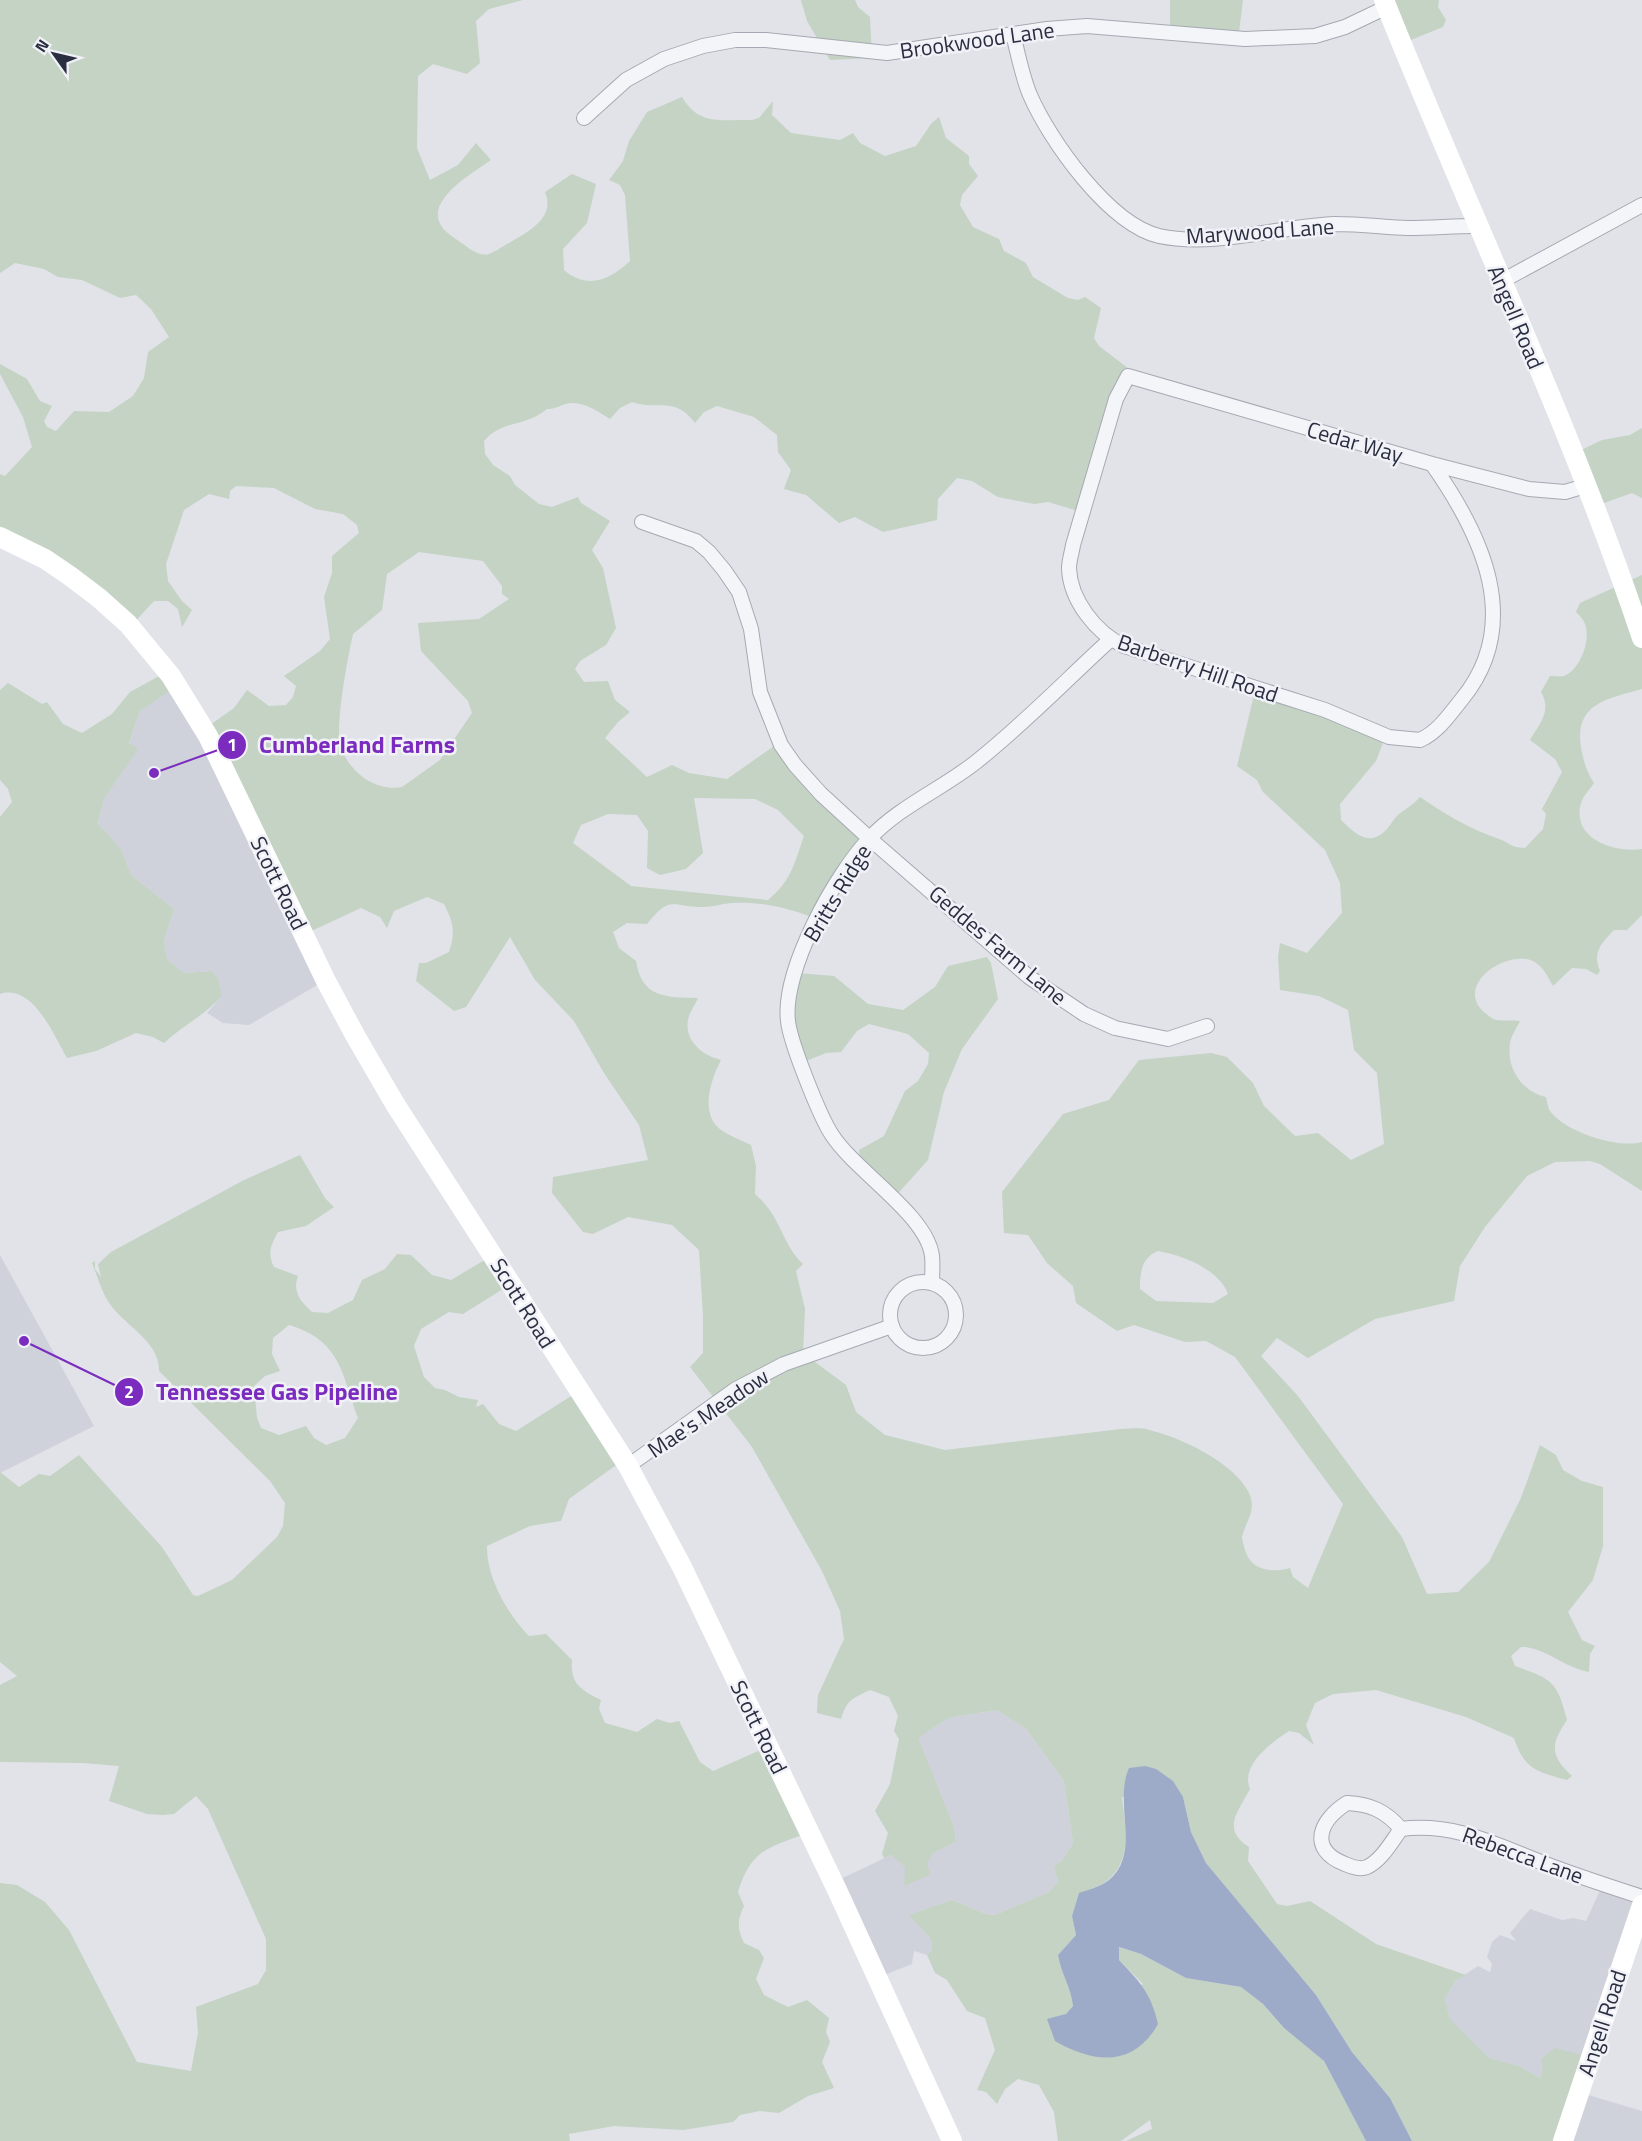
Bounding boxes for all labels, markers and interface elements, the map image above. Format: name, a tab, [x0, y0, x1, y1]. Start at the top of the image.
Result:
street label: Brookwood Lane	[898, 12, 1056, 68]
north arrow	[24, 24, 84, 84]
text: N	[29, 34, 55, 57]
street label: Marywood Lane	[1185, 209, 1335, 253]
street label: Angell Road	[1479, 260, 1553, 374]
street label: Cedar Way	[1303, 412, 1407, 472]
street label: Barberry Hill Road	[1113, 625, 1283, 711]
callout: Cumberland Farms	[217, 724, 467, 766]
text: Cumberland Farms	[259, 726, 455, 762]
text: 1	[227, 731, 237, 758]
street label: Scott Road	[242, 830, 316, 936]
street label: Britts Ridge	[794, 838, 880, 948]
street label: Geddes Farm Lane	[921, 877, 1075, 1013]
street label: Scott Road	[482, 1251, 564, 1355]
street label: Mae's Meadow	[640, 1360, 776, 1466]
callout: Tennessee Gas Pipeline	[114, 1371, 409, 1413]
text: Tennessee Gas Pipeline	[156, 1373, 398, 1409]
text: 2	[124, 1378, 134, 1405]
street label: Scott Road	[722, 1674, 796, 1780]
street label: Rebecca Lane	[1458, 1817, 1588, 1893]
street label: Angell Road	[1569, 1965, 1635, 2081]

